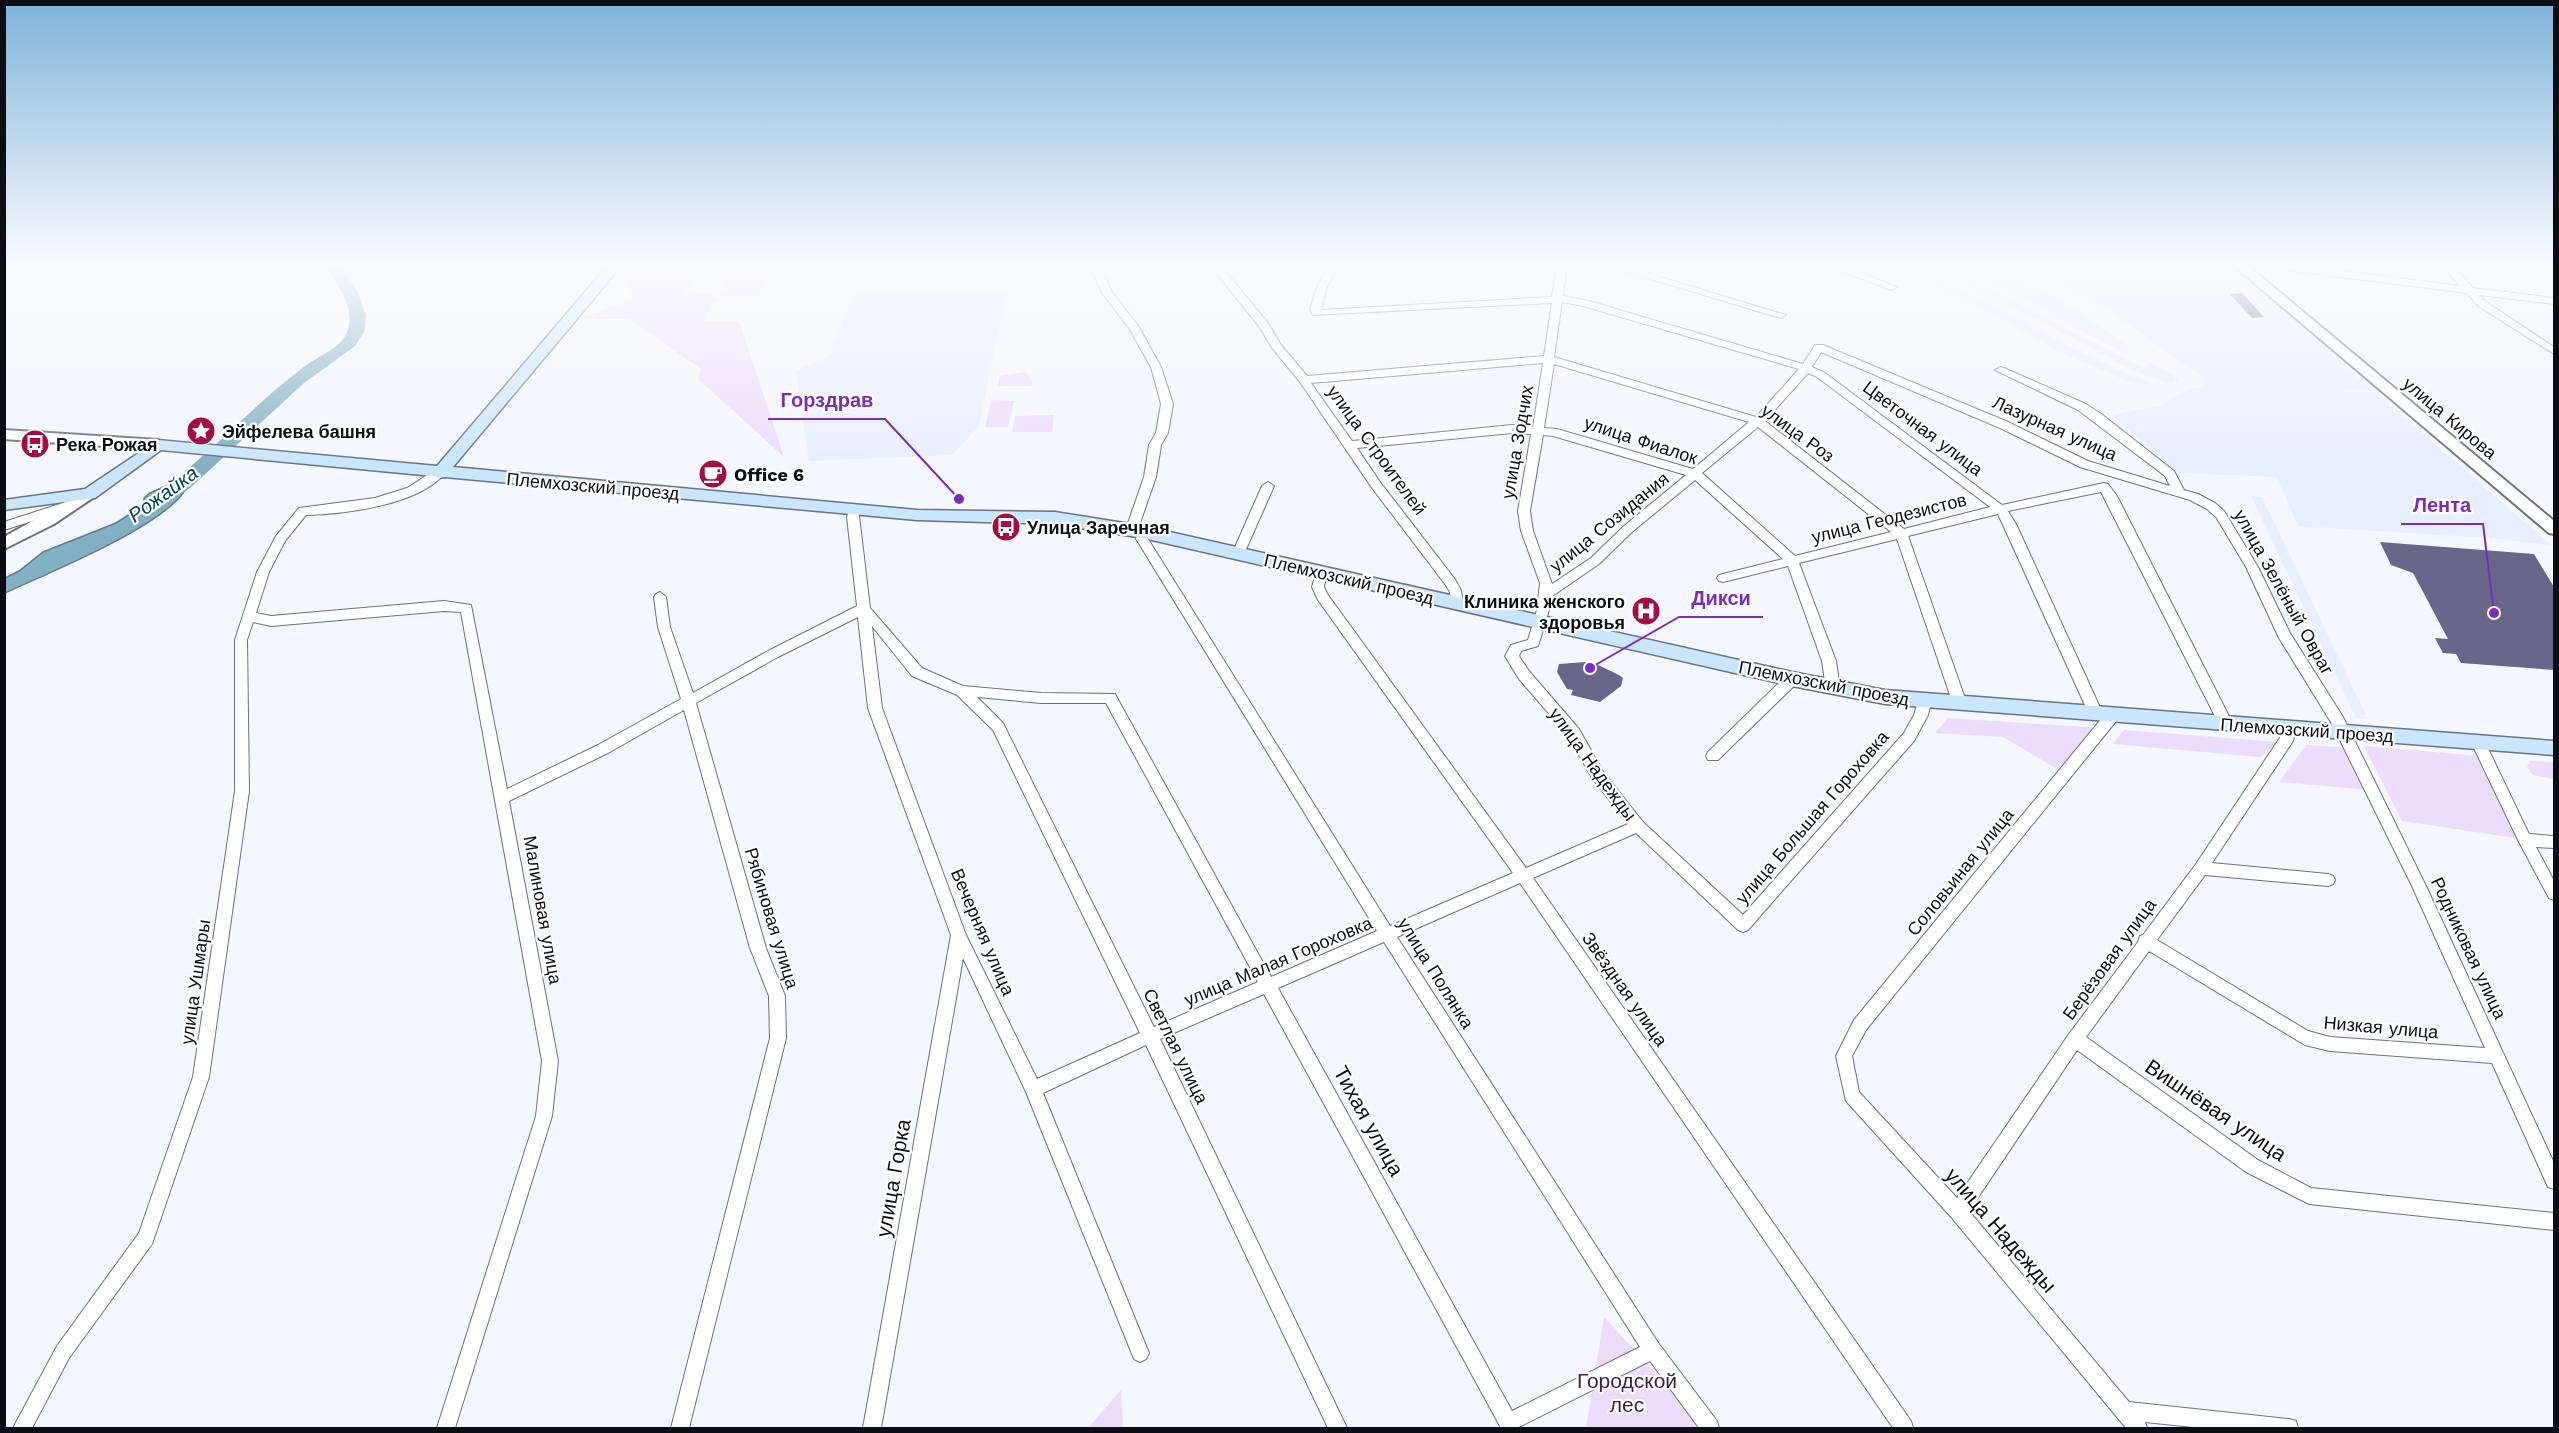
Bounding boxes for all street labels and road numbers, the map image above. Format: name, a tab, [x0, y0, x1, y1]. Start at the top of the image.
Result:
street label: улица Кирова	[2399, 373, 2502, 464]
street label: Цветочная улица	[1859, 376, 1988, 480]
street label: улица Строителей	[1323, 381, 1431, 519]
street label: улица Зодчих	[1497, 384, 1537, 500]
street label: Лазурная улица	[1990, 391, 2121, 465]
street label: улица Роз	[1757, 400, 1839, 466]
street label: улица Фиалок	[1582, 412, 1700, 468]
street label: Племхозский проезд	[506, 468, 681, 504]
street label: улица Созидания	[1545, 468, 1673, 576]
street label: улица Геодезистов	[1809, 489, 1969, 547]
street label: улица Зелёный Овраг	[2230, 506, 2338, 679]
street label: Племхозский проезд	[1262, 549, 1436, 609]
street label: Племхозский проезд	[1737, 656, 1912, 710]
street label: улица Надежды	[1545, 703, 1641, 825]
street label: Племхозский проезд	[2220, 713, 2395, 747]
street label: улица Большая Гороховка	[1731, 725, 1893, 908]
street label: Соловьиная улица	[1902, 803, 2018, 940]
street label: Малиновая улица	[520, 834, 567, 987]
street label: Рябиновая улица	[741, 845, 804, 992]
street label: Вечерняя улица	[947, 865, 1020, 1000]
street label: Родниковая улица	[2427, 874, 2512, 1023]
street label: Берёзовая улица	[2058, 894, 2161, 1024]
street label: улица Малая Гороховка	[1181, 911, 1376, 1010]
street label: улица Полянка	[1394, 914, 1479, 1033]
street label: улица Ушмары	[176, 918, 214, 1046]
street label: Звёздная улица	[1578, 928, 1673, 1051]
street label: Светлая улица	[1139, 985, 1213, 1108]
street label: Низкая улица	[2323, 1012, 2440, 1043]
street label: Вишнёвая улица	[2141, 1054, 2292, 1167]
street label: Тихая улица	[1329, 1062, 1410, 1181]
street label: улица Горка	[870, 1117, 916, 1239]
street label: улица Надежды	[1940, 1163, 2062, 1297]

